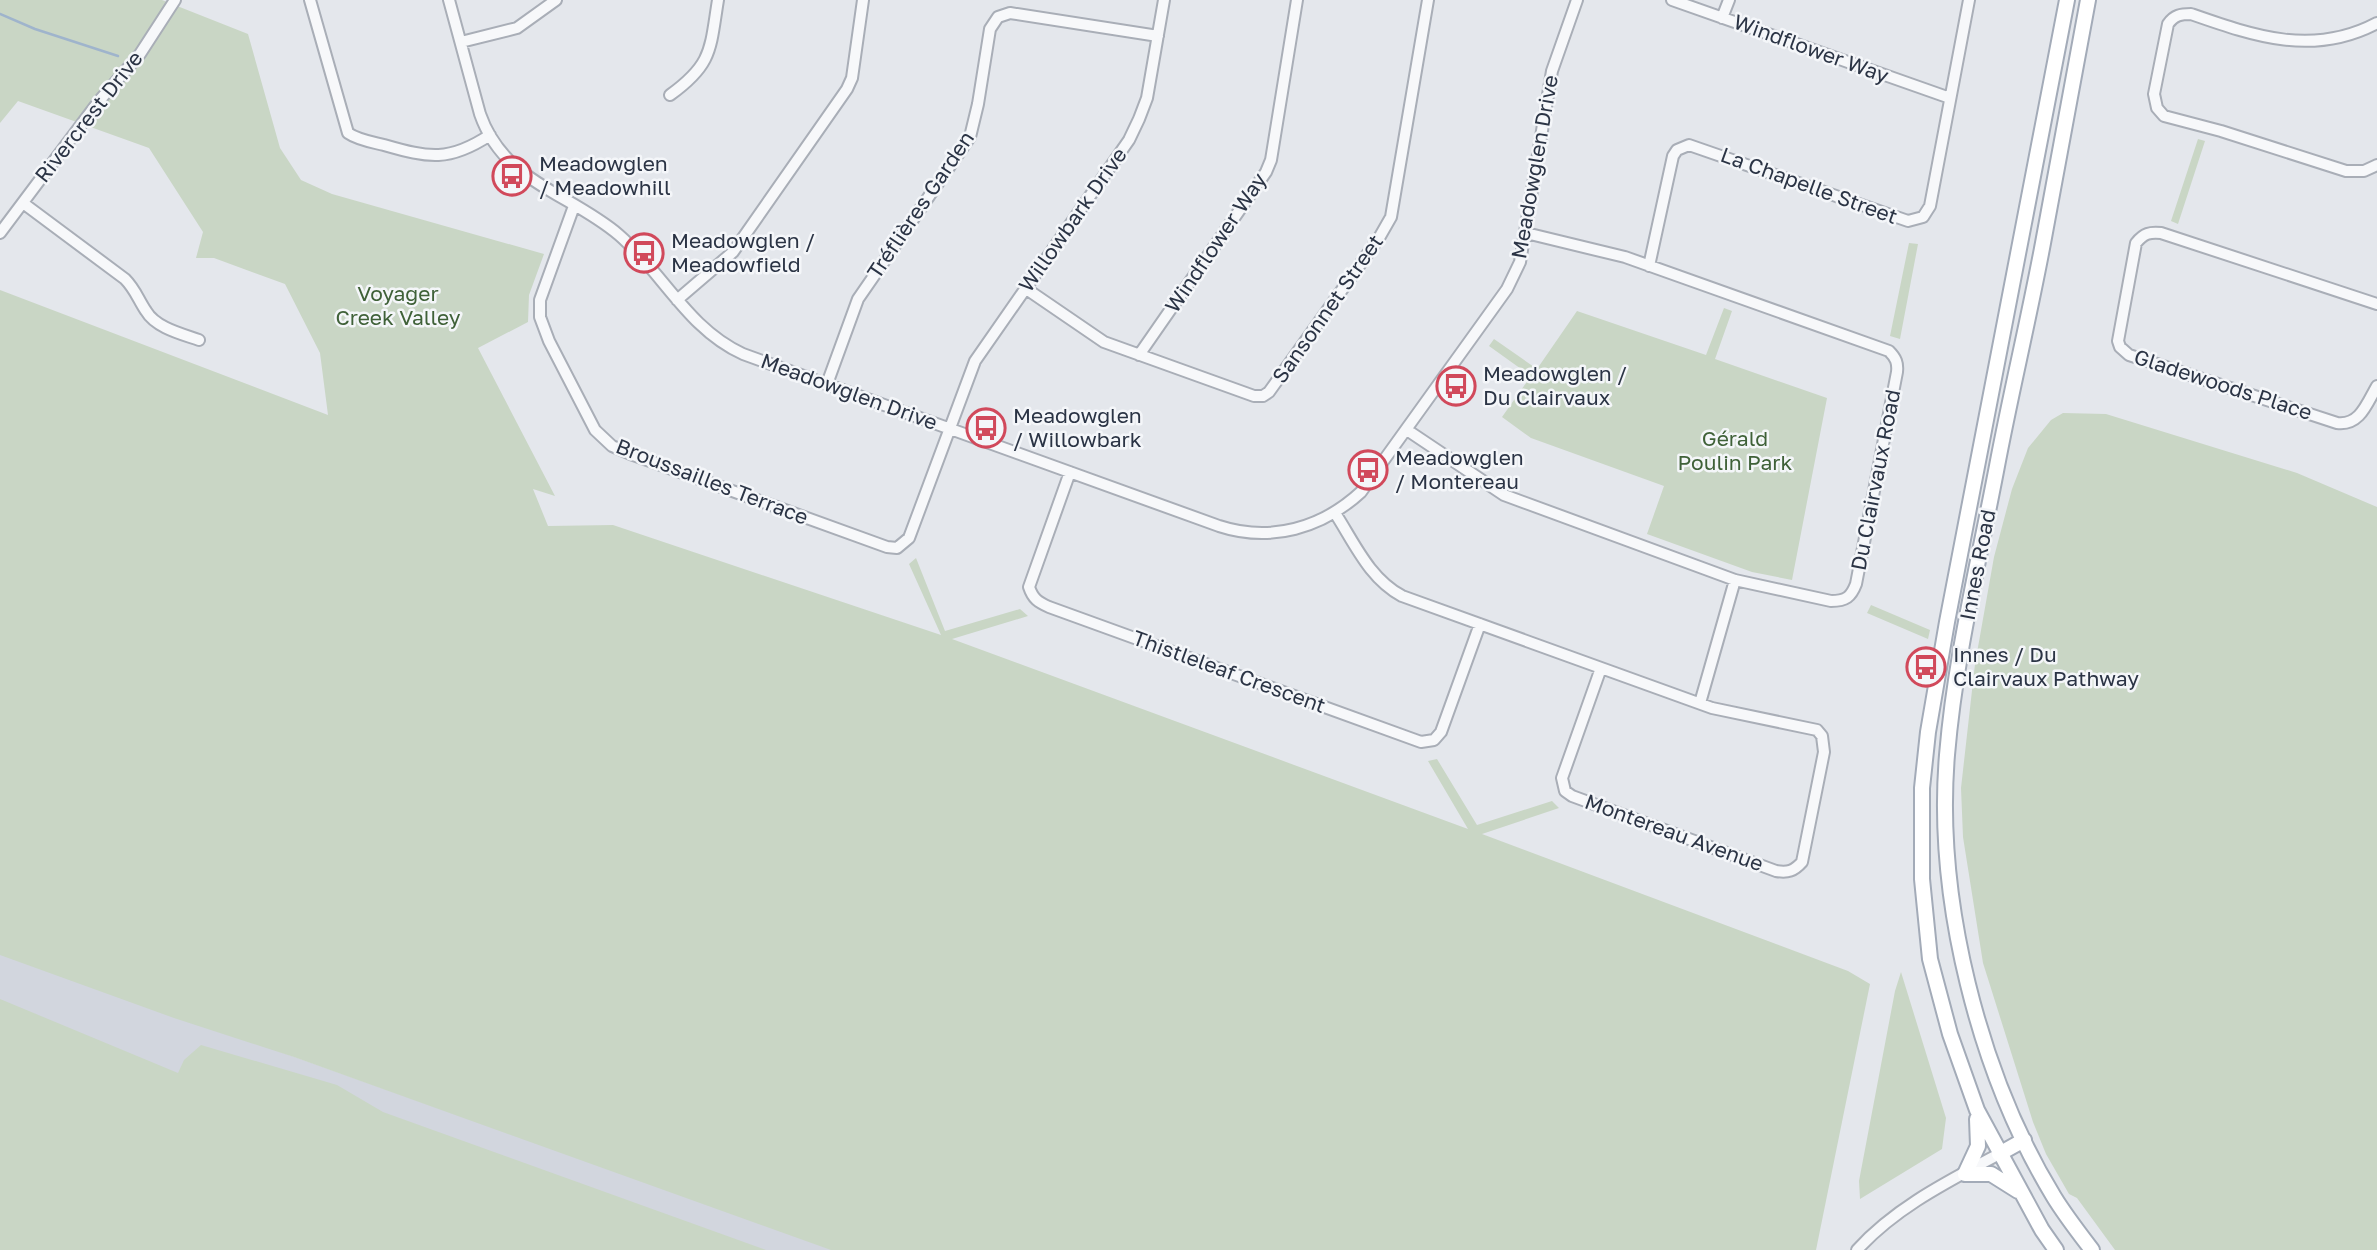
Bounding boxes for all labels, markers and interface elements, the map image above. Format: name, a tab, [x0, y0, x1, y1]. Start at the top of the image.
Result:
street label: Windflower Way	[1730, 8, 1893, 88]
street label: Rivercrest Drive	[29, 45, 148, 187]
street label: Meadowglen Drive	[1505, 73, 1563, 261]
street label: Tréflières Garden	[861, 126, 979, 283]
street label: La Chapelle Street	[1717, 141, 1901, 229]
street label: Willowbark Drive	[1013, 142, 1132, 297]
place label: Meadowglen / Meadowhill	[539, 150, 671, 200]
bus stop icon: Meadowglen / Meadowhill	[491, 155, 533, 197]
street label: Windflower Way	[1159, 167, 1272, 317]
place label: Meadowglen / Meadowfield	[671, 227, 815, 277]
street label: Sansonnet Street	[1266, 229, 1388, 388]
bus stop icon: Meadowglen / Meadowfield	[623, 232, 665, 274]
park label: Voyager Creek Valley	[335, 280, 461, 330]
street label: Gladewoods Place	[2131, 343, 2316, 425]
street label: Meadowglen Drive	[757, 347, 941, 435]
place label: Meadowglen / Du Clairvaux	[1483, 360, 1627, 410]
bus stop icon: Meadowglen / Du Clairvaux	[1435, 365, 1477, 407]
street label: Du Clairvaux Road	[1845, 387, 1905, 573]
place label: Meadowglen / Willowbark	[1013, 402, 1142, 452]
bus stop icon: Meadowglen / Willowbark	[965, 407, 1007, 449]
park label: Gérald Poulin Park	[1678, 425, 1793, 475]
street label: Broussailles Terrace	[613, 432, 812, 530]
place label: Meadowglen / Montereau	[1395, 444, 1524, 494]
bus stop icon: Meadowglen / Montereau	[1347, 449, 1389, 491]
street label: Innes Road	[1954, 507, 2001, 622]
street label: Thistleleaf Crescent	[1129, 624, 1329, 718]
place label: Innes / Du Clairvaux Pathway	[1953, 641, 2139, 691]
bus stop icon: Innes / Du Clairvaux Pathway	[1905, 646, 1947, 688]
street label: Montereau Avenue	[1582, 788, 1767, 876]

